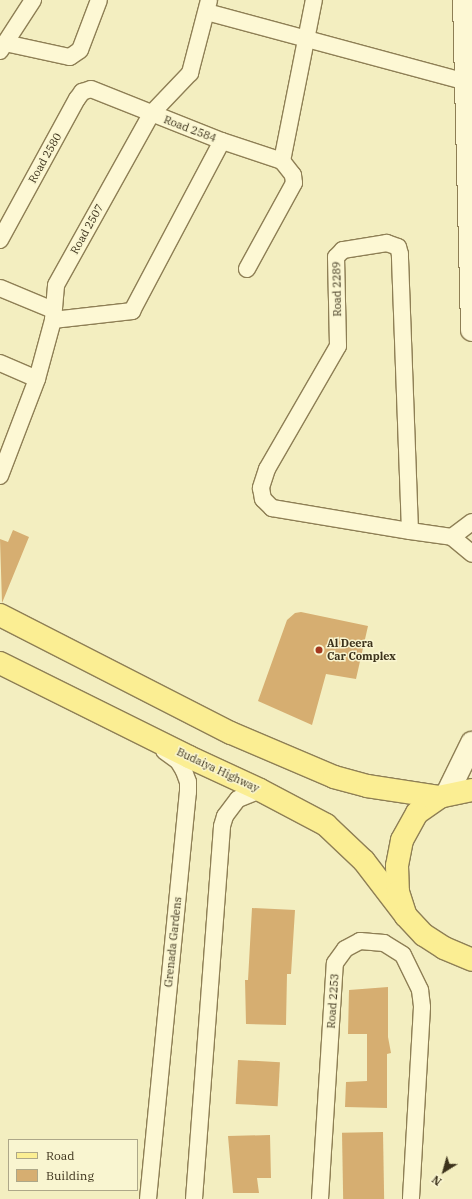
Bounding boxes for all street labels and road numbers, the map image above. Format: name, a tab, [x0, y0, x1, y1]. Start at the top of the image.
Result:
street label: Road 2584	[162, 113, 218, 145]
street label: Road 2580	[26, 131, 64, 185]
street label: Road 2507	[68, 202, 106, 256]
street label: Road 2289	[330, 261, 344, 317]
street label: Budaiya Highway	[175, 745, 261, 795]
street label: Grenada Gardens	[162, 896, 184, 988]
street label: Road 2253	[324, 973, 342, 1029]

